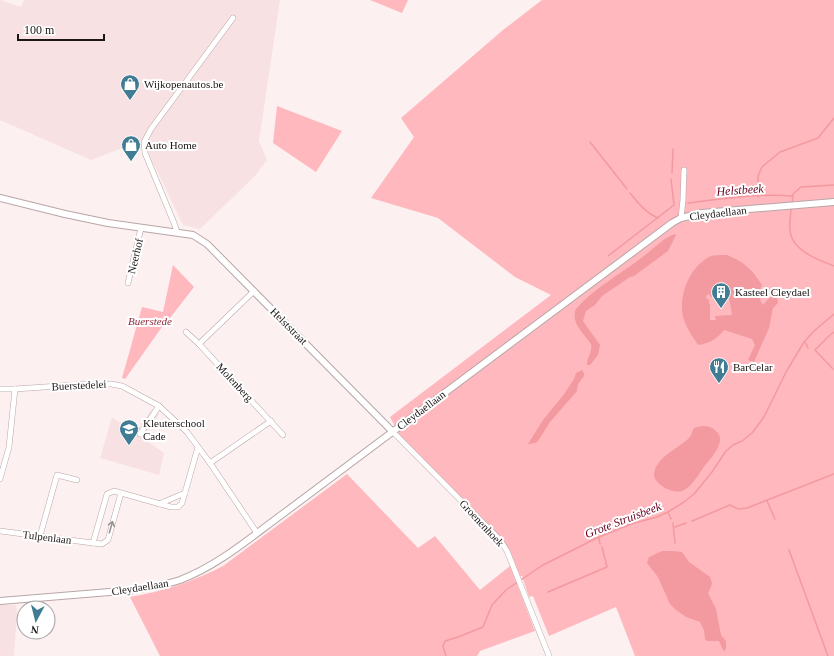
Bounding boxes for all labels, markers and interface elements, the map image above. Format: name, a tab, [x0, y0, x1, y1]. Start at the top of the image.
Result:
scale bar	[18, 16, 104, 42]
text: 100 m	[24, 23, 55, 37]
shop icon: Wijkopenautos.be	[119, 73, 141, 101]
place label: Wijkopenautos.be	[144, 78, 223, 90]
shop icon: Auto Home	[120, 134, 142, 162]
place label: Auto Home	[145, 139, 197, 151]
water label: Helstbeek	[715, 181, 765, 199]
street label: Cleydaellaan	[689, 203, 748, 222]
street label: Neerhof	[125, 237, 145, 275]
building icon: Kasteel Cleydael	[710, 281, 732, 309]
place label: Kasteel Cleydael	[735, 286, 810, 298]
street label: Helststraat	[268, 305, 310, 347]
park label: Buerstede	[128, 315, 172, 327]
restaurant icon: BarCelar	[708, 356, 730, 384]
street label: Molenberg	[214, 360, 256, 404]
place label: BarCelar	[733, 361, 773, 373]
street label: Buerstedelei	[51, 378, 107, 392]
street label: Cleydaellaan	[394, 388, 448, 432]
place label: Kleuterschool Cade	[143, 417, 205, 442]
school or university icon: Kleuterschool Cade	[118, 418, 140, 446]
street label: Groenenhoek	[457, 497, 507, 549]
water label: Grote Struisbeek	[583, 499, 664, 541]
one-way arrow	[108, 521, 115, 534]
street label: Tulpenlaan	[22, 528, 73, 546]
street label: Cleydaellaan	[111, 577, 170, 597]
north arrow	[16, 600, 56, 640]
text: N	[30, 623, 39, 636]

